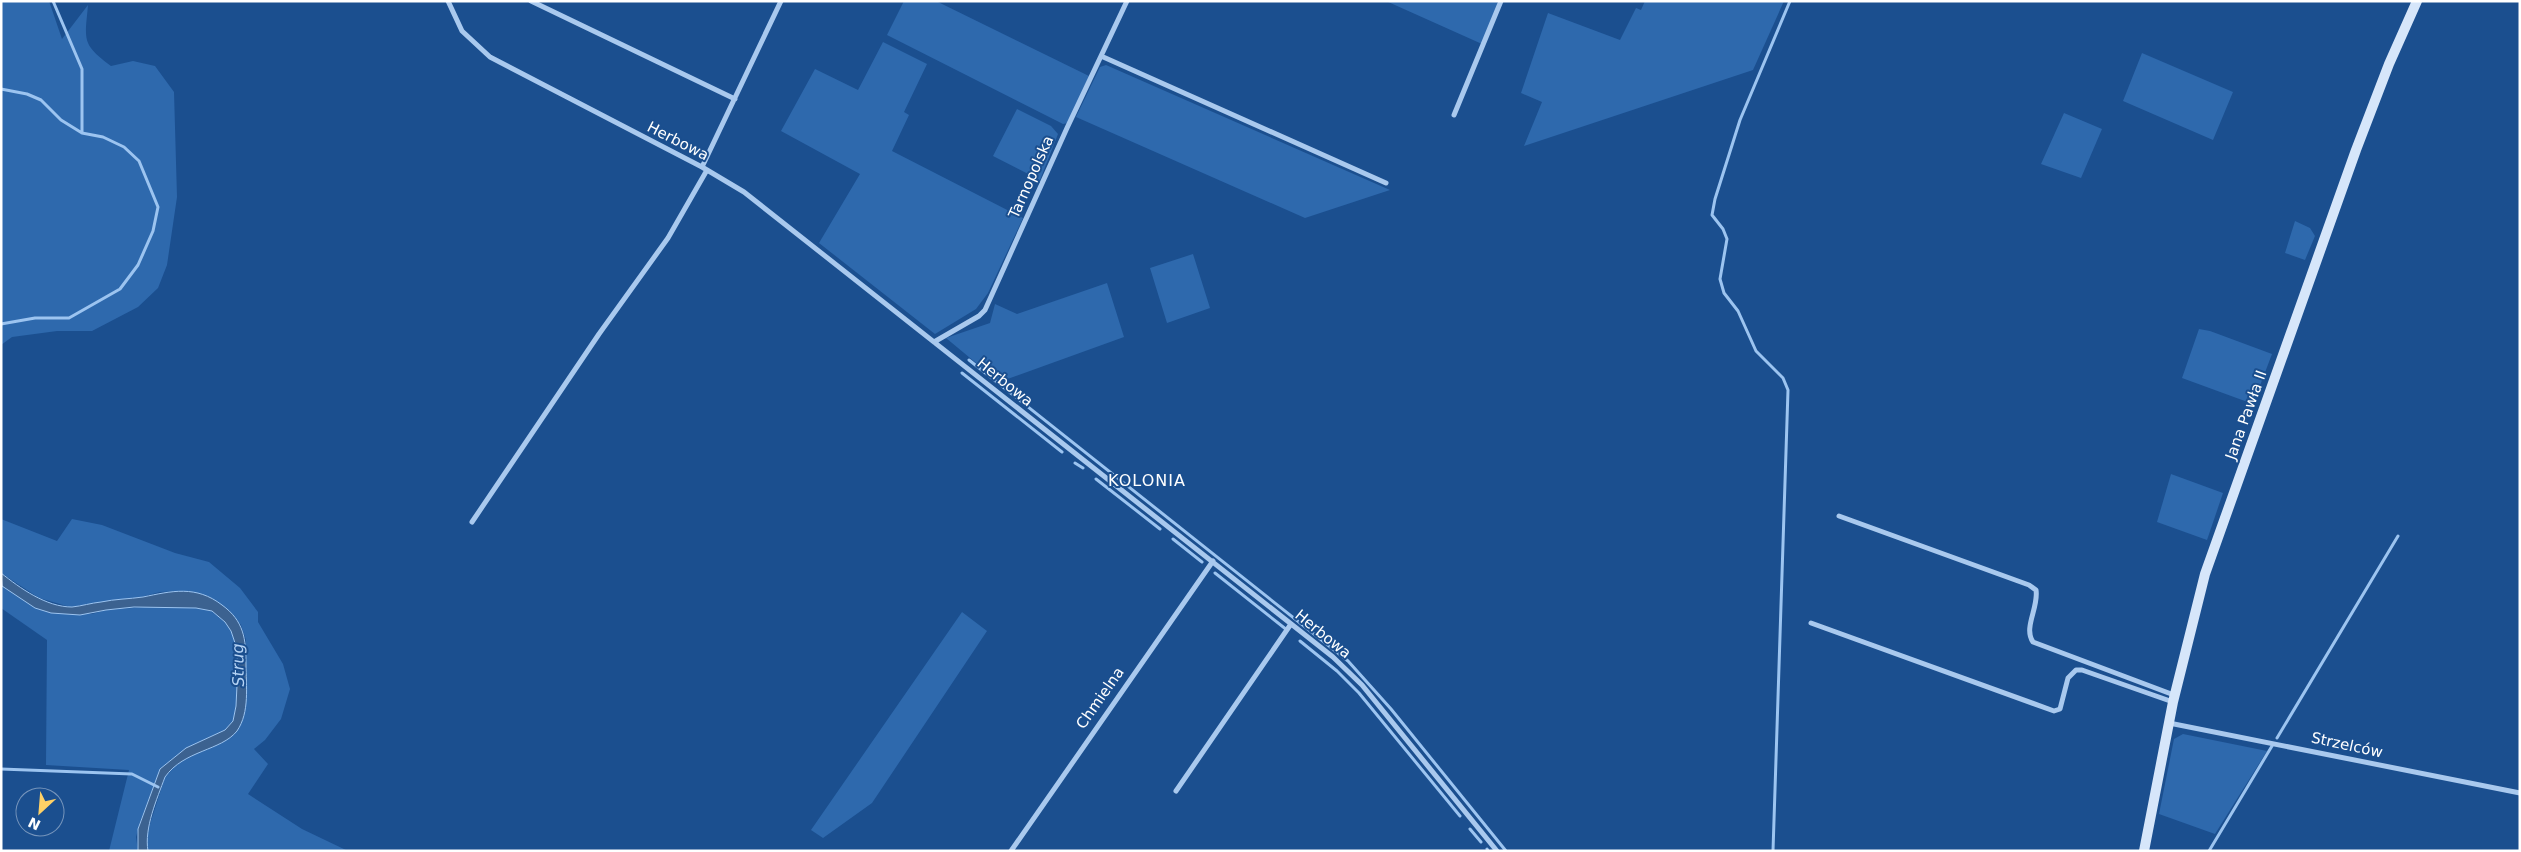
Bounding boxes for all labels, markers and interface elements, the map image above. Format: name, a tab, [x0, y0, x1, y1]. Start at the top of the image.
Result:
street label: Herbowa	[644, 118, 712, 164]
street label: Tarnopolska	[1004, 133, 1057, 222]
street label: Herbowa	[973, 354, 1037, 410]
street label: Jana Pawła II	[2221, 368, 2271, 463]
district label: KOLONIA	[1108, 471, 1186, 490]
street label: Herbowa	[1291, 606, 1355, 662]
water label: Strug	[228, 643, 248, 687]
street label: Chmielna	[1072, 664, 1128, 732]
street label: Strzelców	[2310, 729, 2384, 761]
north arrow	[15, 787, 65, 837]
text: N	[26, 814, 43, 833]

